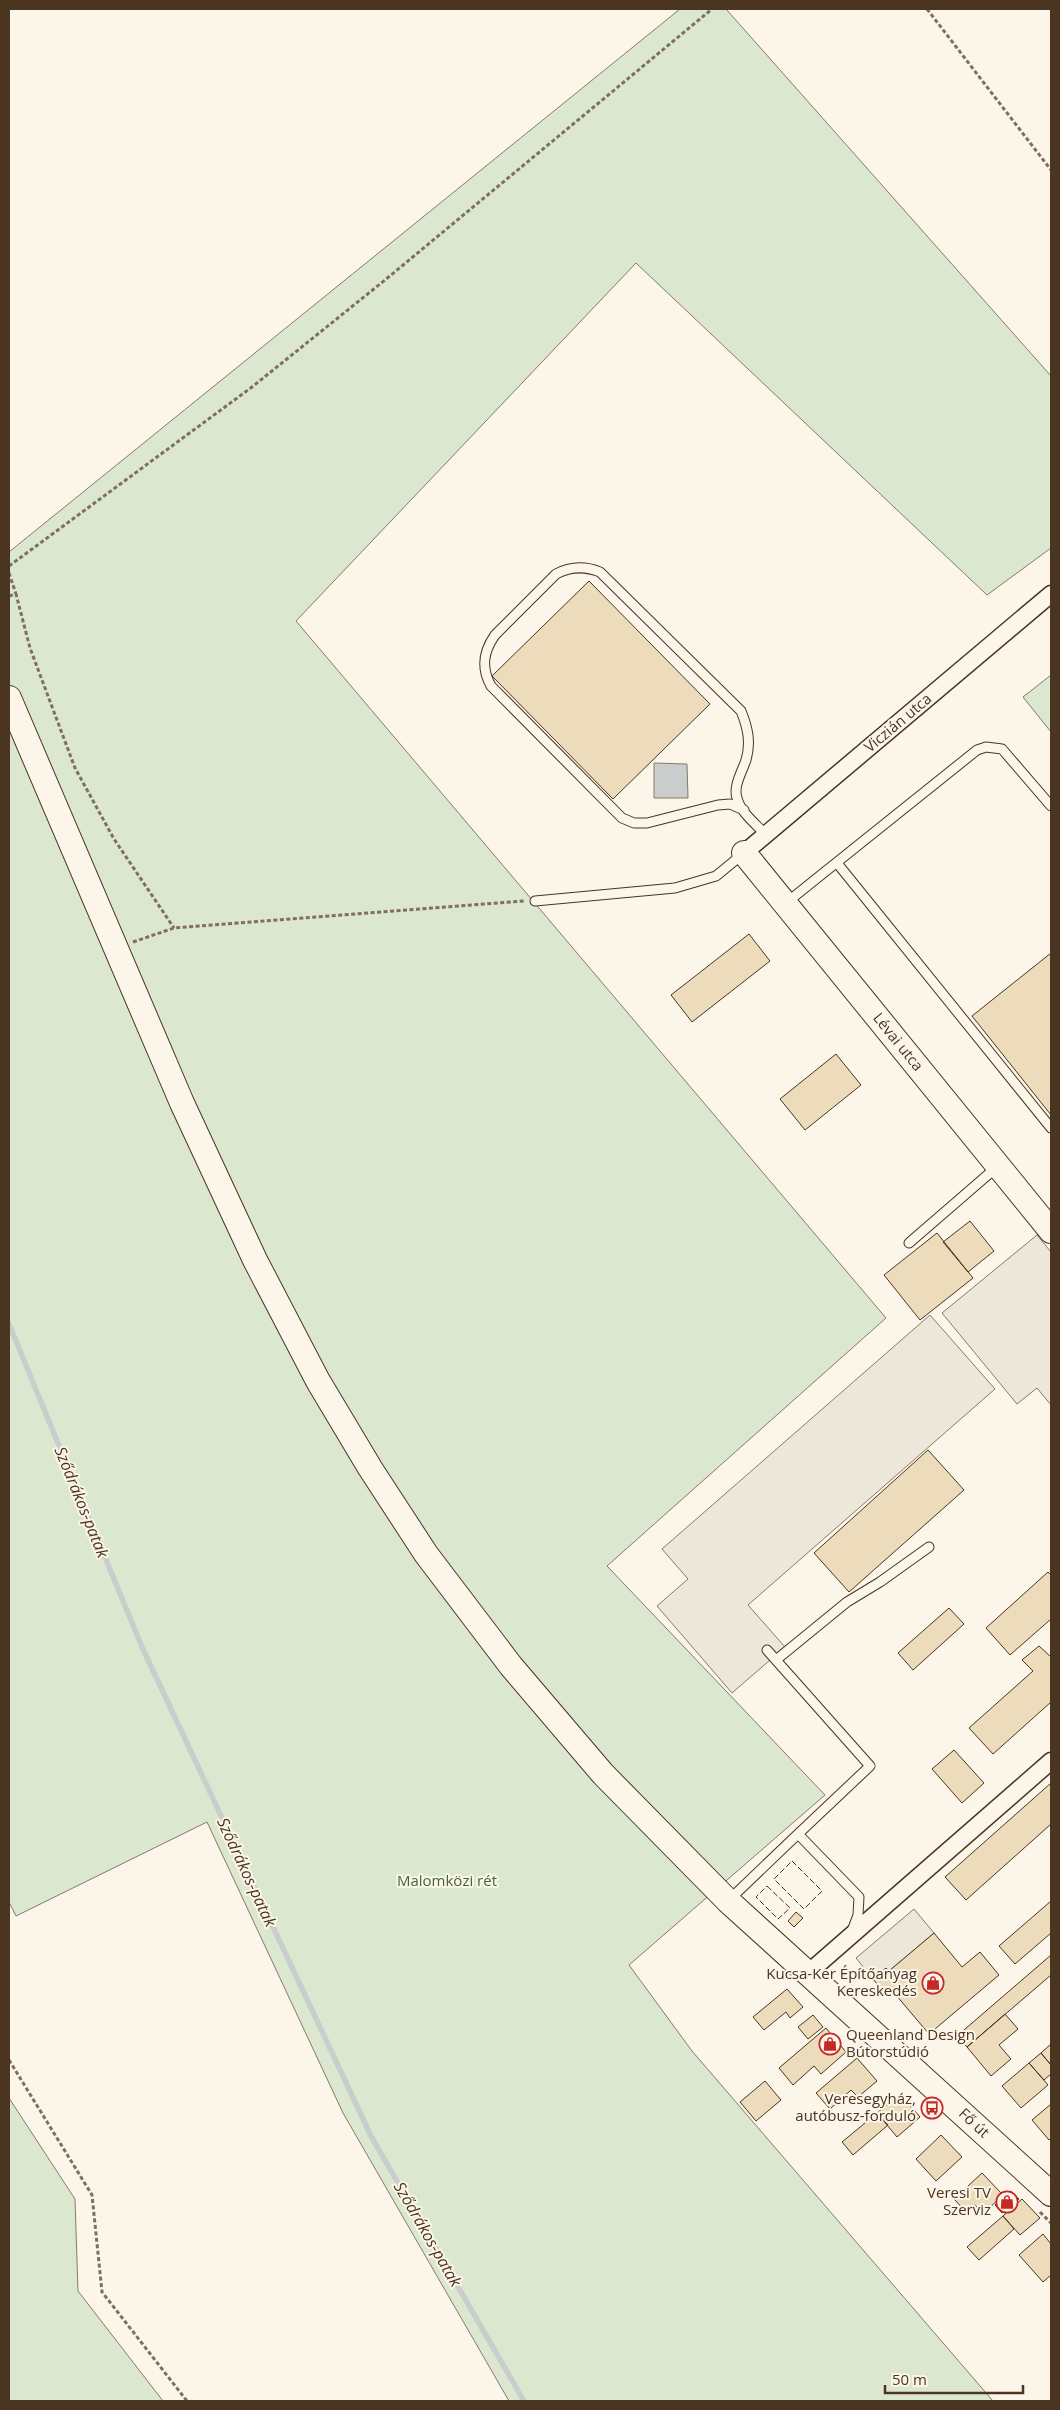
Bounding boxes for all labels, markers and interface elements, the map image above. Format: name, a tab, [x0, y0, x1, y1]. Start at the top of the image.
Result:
street label: Viczián utca	[859, 688, 935, 756]
street label: Lévai utca	[869, 1008, 929, 1075]
water label: Sződrákos-patak	[50, 1443, 115, 1562]
water label: Sződrákos-patak	[212, 1814, 282, 1931]
park label: Malomközi rét	[397, 1870, 497, 1890]
place label: Kucsa-Ker Építőanyag Kereskedés	[766, 1963, 917, 2000]
shop icon: Kucsa-Ker Építőanyag Kereskedés	[921, 1971, 945, 1995]
place label: Queenland Design Bútorstúdió	[846, 2024, 975, 2061]
shop icon: Queenland Design Bútorstúdió	[818, 2032, 842, 2056]
place label: Veresegyház, autóbusz-forduló	[795, 2088, 916, 2125]
bus stop icon: Veresegyház, autóbusz-forduló	[920, 2096, 944, 2120]
street label: Fő út	[955, 2103, 994, 2142]
water label: Sződrákos-patak	[389, 2177, 468, 2292]
place label: Veresi TV Szerviz	[927, 2182, 991, 2219]
shop icon: Veresi TV Szerviz	[995, 2190, 1019, 2214]
scale bar	[885, 2362, 1022, 2394]
text: 50 m	[892, 2369, 927, 2389]

